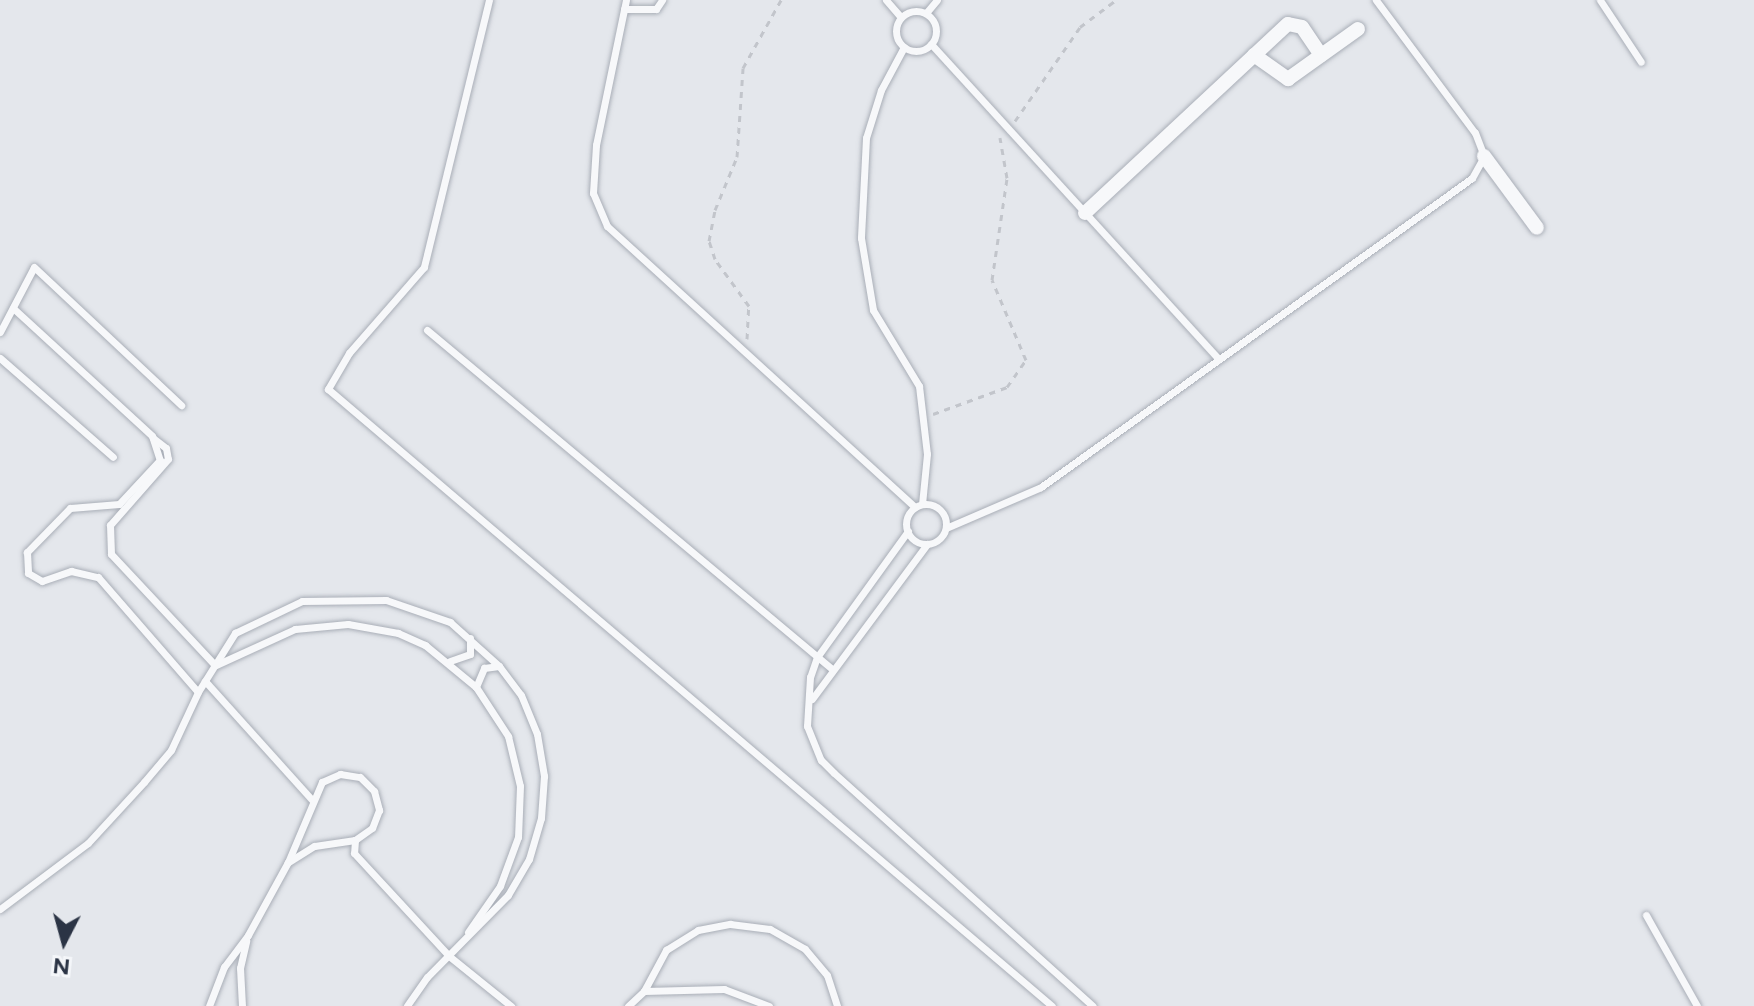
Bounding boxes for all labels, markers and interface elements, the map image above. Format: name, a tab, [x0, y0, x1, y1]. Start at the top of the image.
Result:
north arrow	[24, 902, 104, 982]
text: N	[52, 952, 71, 981]

